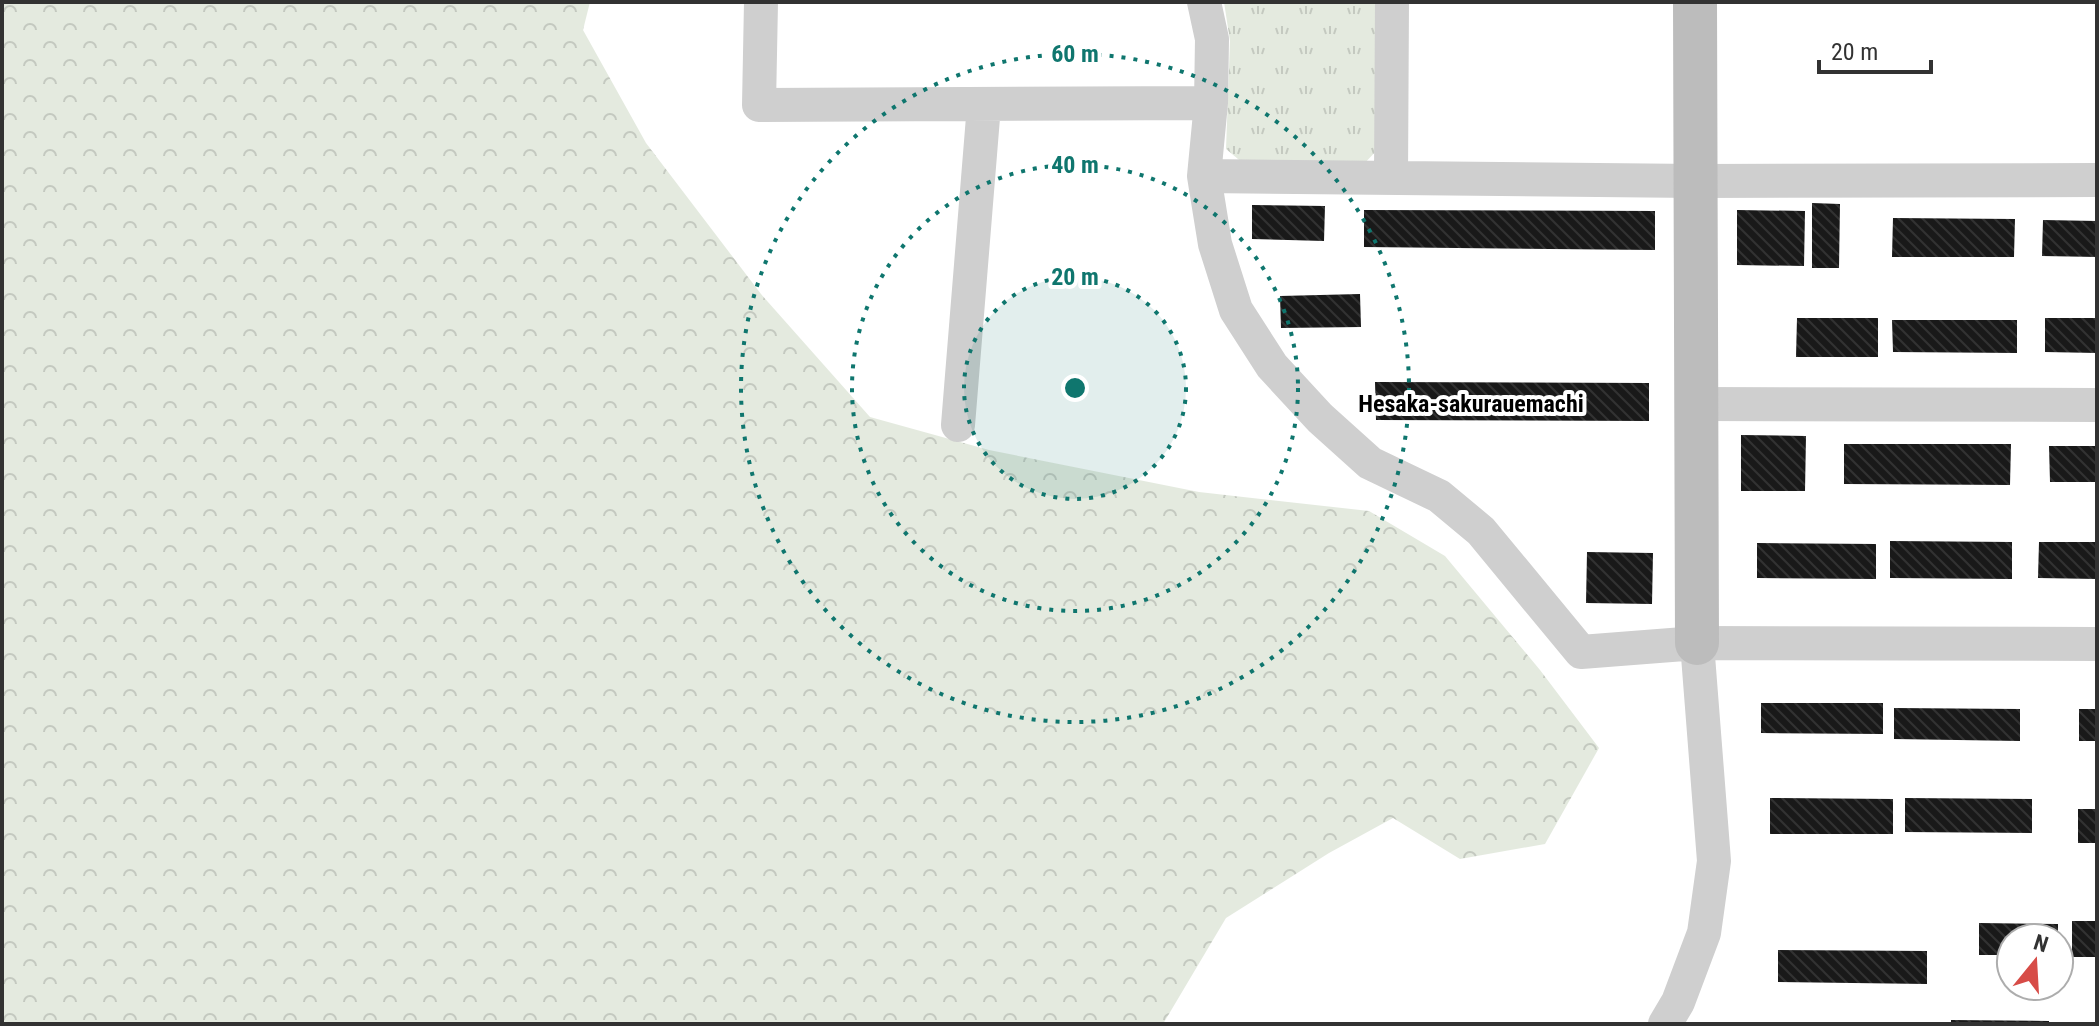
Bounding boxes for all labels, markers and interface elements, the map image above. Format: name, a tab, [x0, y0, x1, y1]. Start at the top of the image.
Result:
scale bar	[1819, 24, 1931, 74]
text: 20 m	[1831, 38, 1878, 66]
text: 60 m	[1051, 40, 1099, 68]
text: 40 m	[1051, 151, 1099, 179]
text: 20 m	[1051, 263, 1099, 291]
centre of rings	[1061, 374, 1089, 402]
district label: Hesaka-sakurauemachi	[1358, 390, 1584, 418]
north arrow	[1995, 922, 2075, 1002]
text: N	[2031, 929, 2051, 957]

